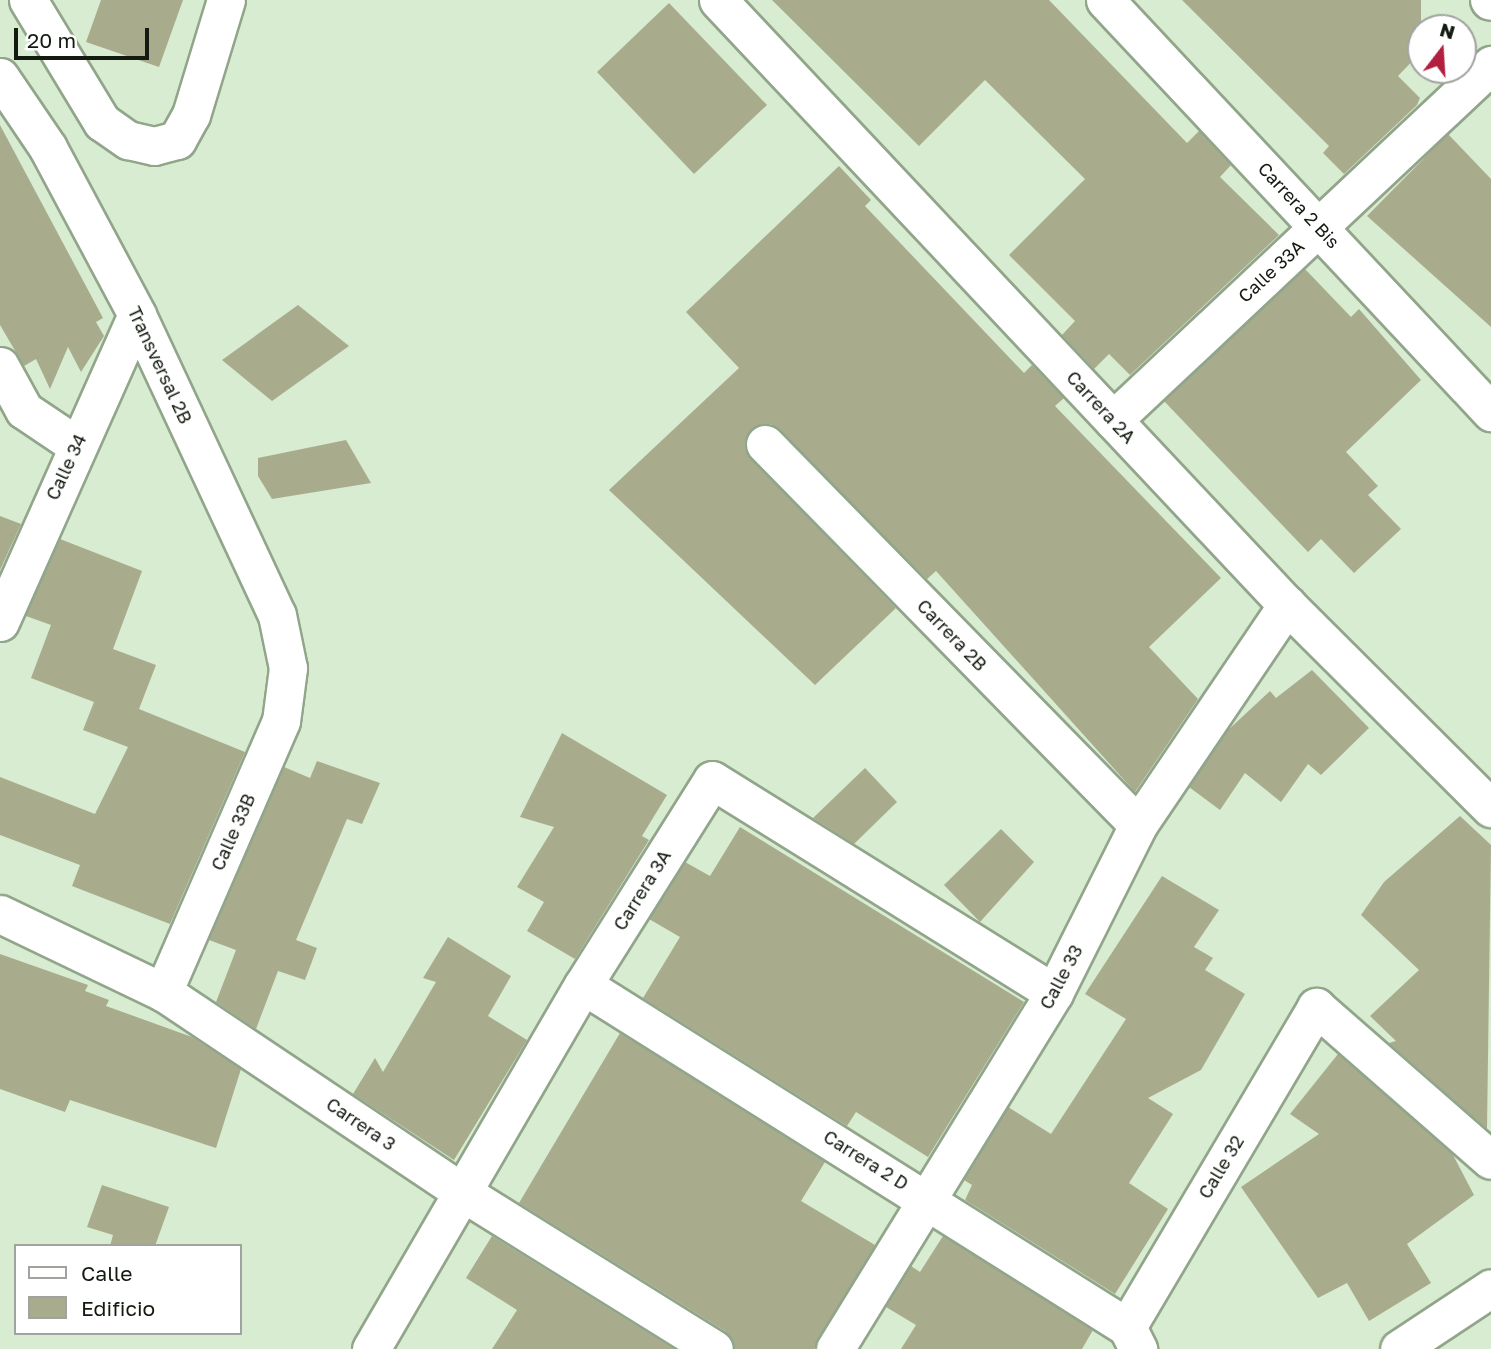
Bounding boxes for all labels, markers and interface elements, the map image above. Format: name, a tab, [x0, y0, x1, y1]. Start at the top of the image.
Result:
scale bar	[18, 14, 152, 58]
north arrow	[1407, 14, 1477, 84]
text: N	[1437, 17, 1458, 43]
text: 20 m	[27, 27, 76, 53]
street label: Carrera 2 Bis	[1254, 158, 1344, 252]
street label: Calle 33A	[1234, 235, 1308, 307]
street label: Transversal 2B	[123, 303, 197, 427]
street label: Carrera 2A	[1062, 366, 1140, 448]
street label: Calle 34	[41, 431, 91, 503]
street label: Carrera 2B	[913, 595, 991, 675]
street label: Calle 33B	[206, 790, 260, 874]
street label: Carrera 3A	[609, 846, 675, 934]
street label: Calle 33	[1035, 941, 1087, 1013]
street label: Carrera 3	[322, 1093, 400, 1155]
street label: Carrera 2 D	[820, 1125, 912, 1195]
street label: Calle 32	[1194, 1132, 1248, 1202]
legend	[14, 1244, 242, 1335]
text: Calle	[81, 1260, 133, 1286]
text: Edificio	[81, 1295, 155, 1321]

